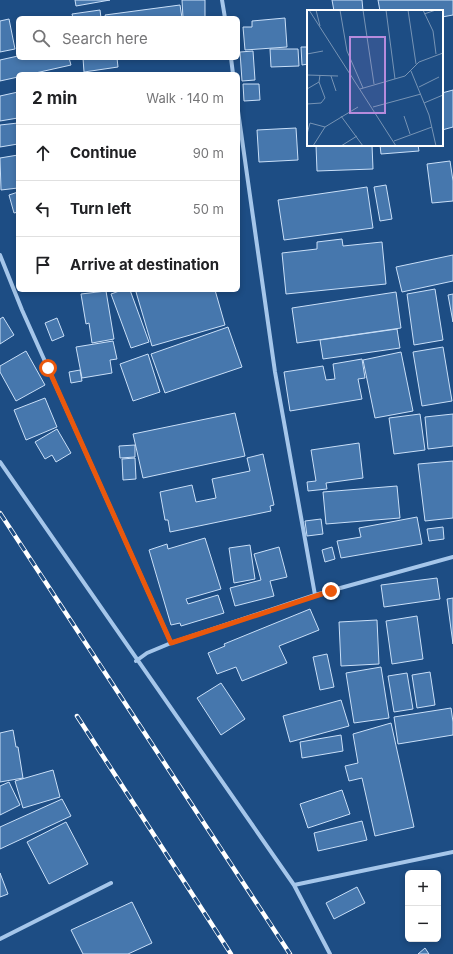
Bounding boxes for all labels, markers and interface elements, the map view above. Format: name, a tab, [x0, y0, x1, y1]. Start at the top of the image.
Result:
inset map	[307, 10, 443, 146]
search box	[16, 16, 240, 60]
icon: search	[30, 27, 52, 49]
text: Search here	[62, 29, 148, 48]
text: 2 min	[32, 88, 77, 108]
text: Walk · 140 m	[146, 90, 224, 106]
icon: ahead	[32, 142, 54, 164]
text: Continue	[70, 143, 137, 162]
text: 90 m	[193, 145, 224, 161]
icon: left	[32, 198, 54, 220]
text: Turn left	[70, 199, 131, 218]
text: 50 m	[193, 201, 224, 217]
icon: arrive	[32, 254, 54, 276]
text: Arrive at destination	[70, 255, 219, 274]
route start	[39, 359, 57, 377]
route end	[322, 582, 340, 600]
map controls	[405, 870, 441, 942]
button: +	[405, 870, 441, 906]
button: −	[405, 906, 441, 942]

